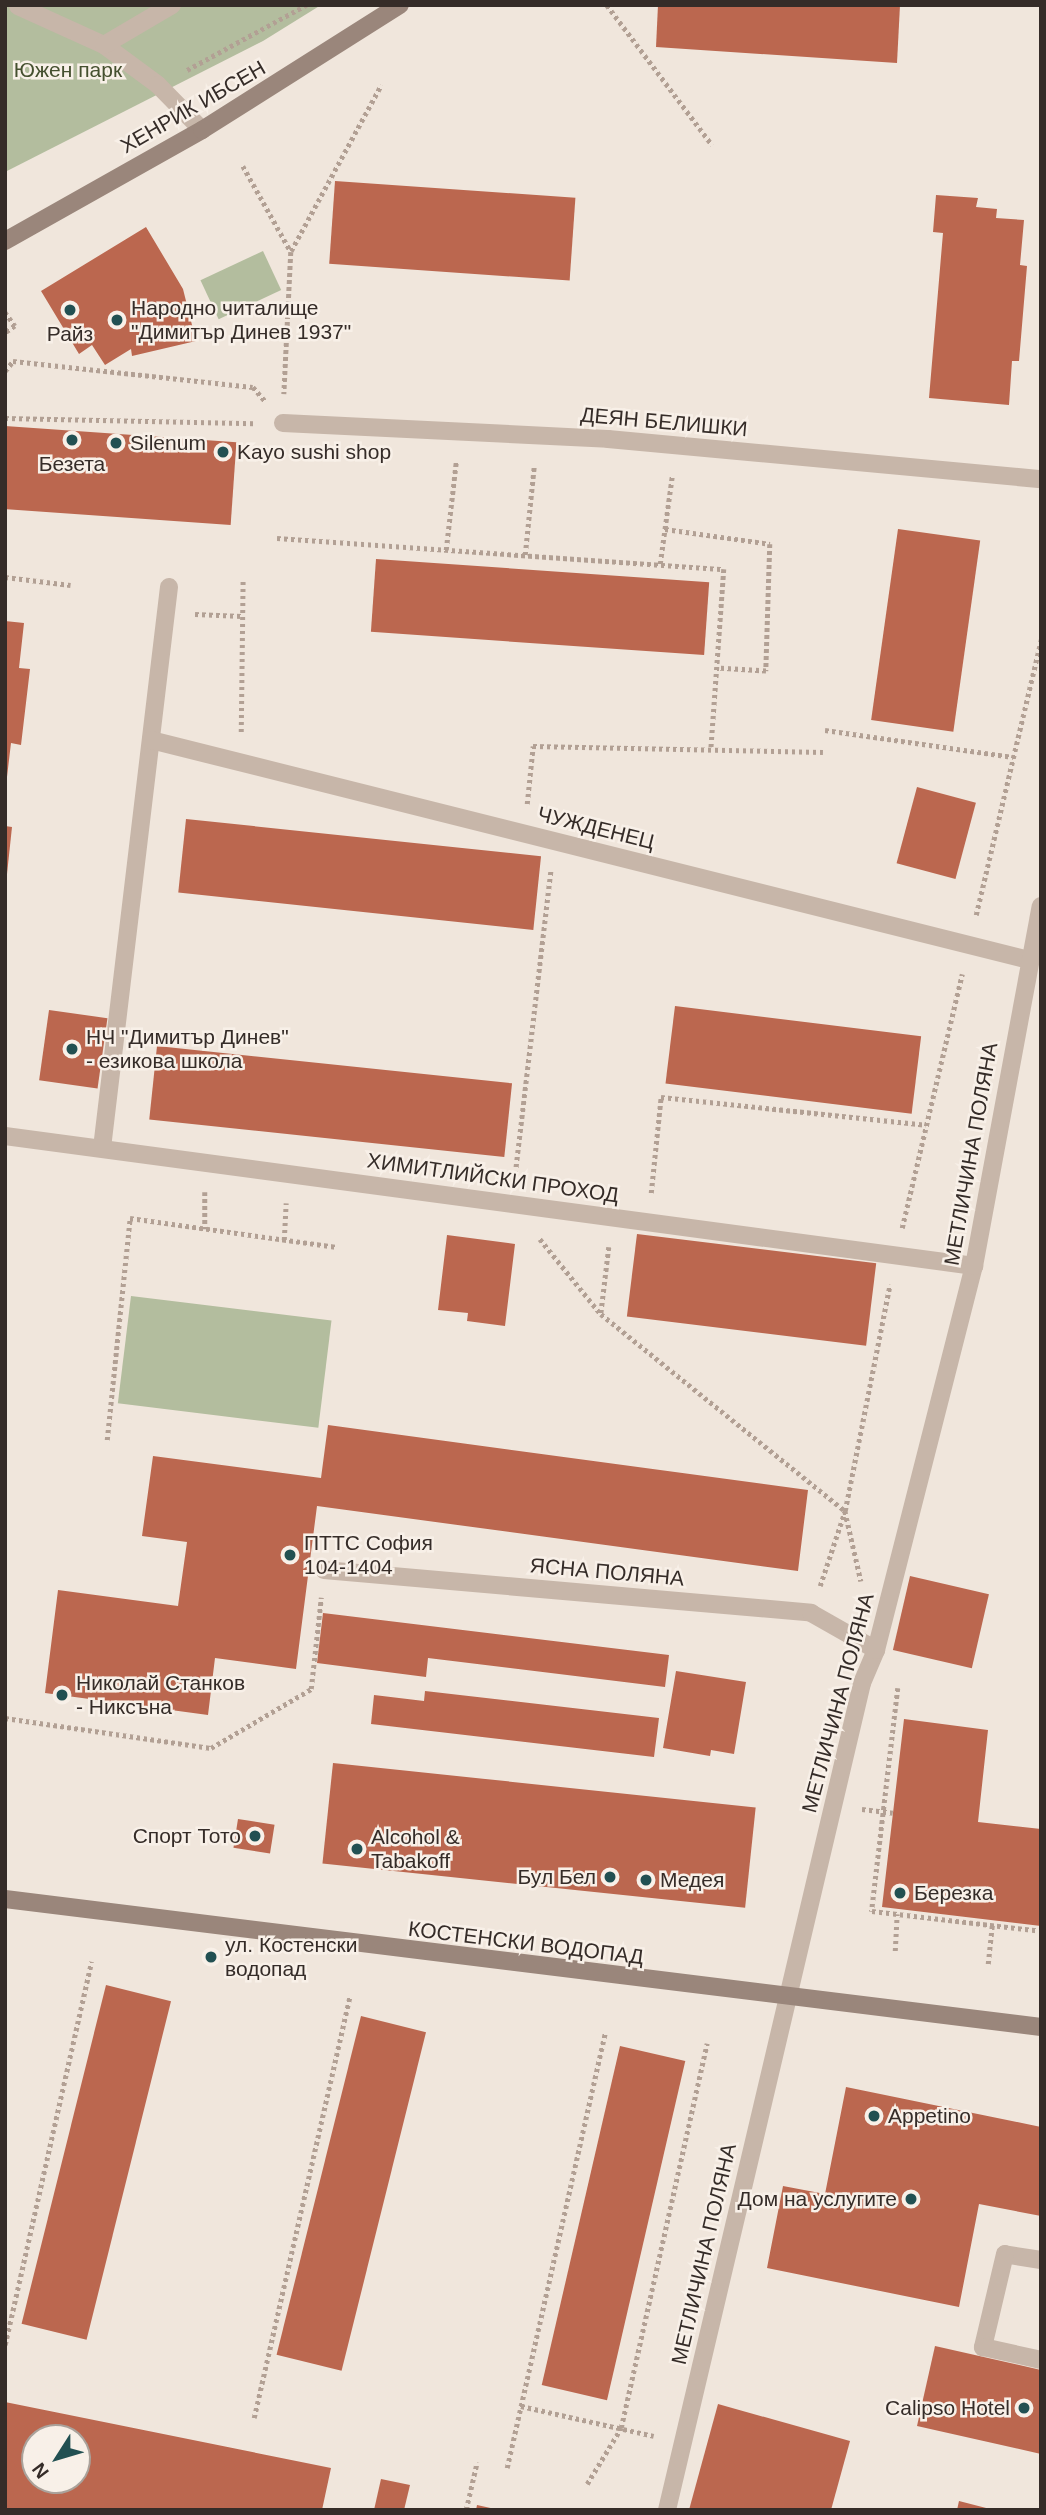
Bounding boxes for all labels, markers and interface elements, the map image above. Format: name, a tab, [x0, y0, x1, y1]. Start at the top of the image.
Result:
street label: ХЕНРИК ИБСЕН	[116, 55, 270, 159]
park label: Южен парк	[14, 57, 122, 83]
place label: Народно читалище "Димитър Динев 1937"	[131, 295, 351, 345]
marker: Райз	[62, 302, 78, 318]
marker: Народно читалище "Димитър Динев 1937"	[109, 312, 125, 328]
place label: Райз	[47, 321, 93, 347]
street label: ДЕЯН БЕЛИШКИ	[579, 402, 749, 442]
place label: Silenum	[130, 430, 206, 456]
marker: Безета	[64, 432, 80, 448]
marker: Silenum	[108, 435, 124, 451]
place label: Kayo sushi shop	[237, 439, 391, 465]
marker: Kayo sushi shop	[215, 444, 231, 460]
place label: Безета	[39, 451, 105, 477]
street label: ЧУЖДЕНЕЦ	[535, 801, 657, 855]
place label: НЧ "Димитър Динев" - езикова школа	[86, 1024, 289, 1074]
street label: МЕТЛИЧИНА ПОЛЯНА	[939, 1040, 1003, 1268]
marker: НЧ "Димитър Динев" - езикова школа	[64, 1041, 80, 1057]
street label: ХИМИТЛИЙСКИ ПРОХОД	[366, 1148, 620, 1208]
place label: ПТТС София 104-1404	[304, 1530, 433, 1580]
marker: ПТТС София 104-1404	[282, 1547, 298, 1563]
street label: ЯСНА ПОЛЯНА	[529, 1553, 685, 1591]
street label: МЕТЛИЧИНА ПОЛЯНА	[797, 1591, 879, 1815]
place label: Николай Станков - Никсъна	[76, 1670, 245, 1720]
marker: Николай Станков - Никсъна	[54, 1687, 70, 1703]
place label: Спорт Тото	[133, 1823, 241, 1849]
place label: Alcohol & Tabakoff	[371, 1824, 460, 1874]
marker: Спорт Тото	[247, 1828, 263, 1844]
marker: Alcohol & Tabakoff	[349, 1841, 365, 1857]
place label: Бул Бел	[518, 1864, 596, 1890]
place label: Медея	[660, 1867, 724, 1893]
marker: Бул Бел	[602, 1869, 618, 1885]
marker: Медея	[638, 1872, 654, 1888]
place label: Березка	[914, 1880, 993, 1906]
marker: Березка	[892, 1885, 908, 1901]
street label: КОСТЕНСКИ ВОДОПАД	[407, 1916, 645, 1970]
place label: ул. Костенски водопад	[225, 1932, 357, 1982]
marker: ул. Костенски водопад	[203, 1949, 219, 1965]
place label: Appetino	[888, 2103, 971, 2129]
marker: Appetino	[866, 2108, 882, 2124]
street label: МЕТЛИЧИНА ПОЛЯНА	[666, 2141, 742, 2367]
place label: Дом на услугите	[738, 2186, 897, 2212]
marker: Дом на услугите	[903, 2191, 919, 2207]
place label: Calipso Hotel	[885, 2395, 1010, 2421]
marker: Calipso Hotel	[1016, 2400, 1032, 2416]
north arrow	[21, 2424, 91, 2494]
text: N	[28, 2459, 53, 2483]

